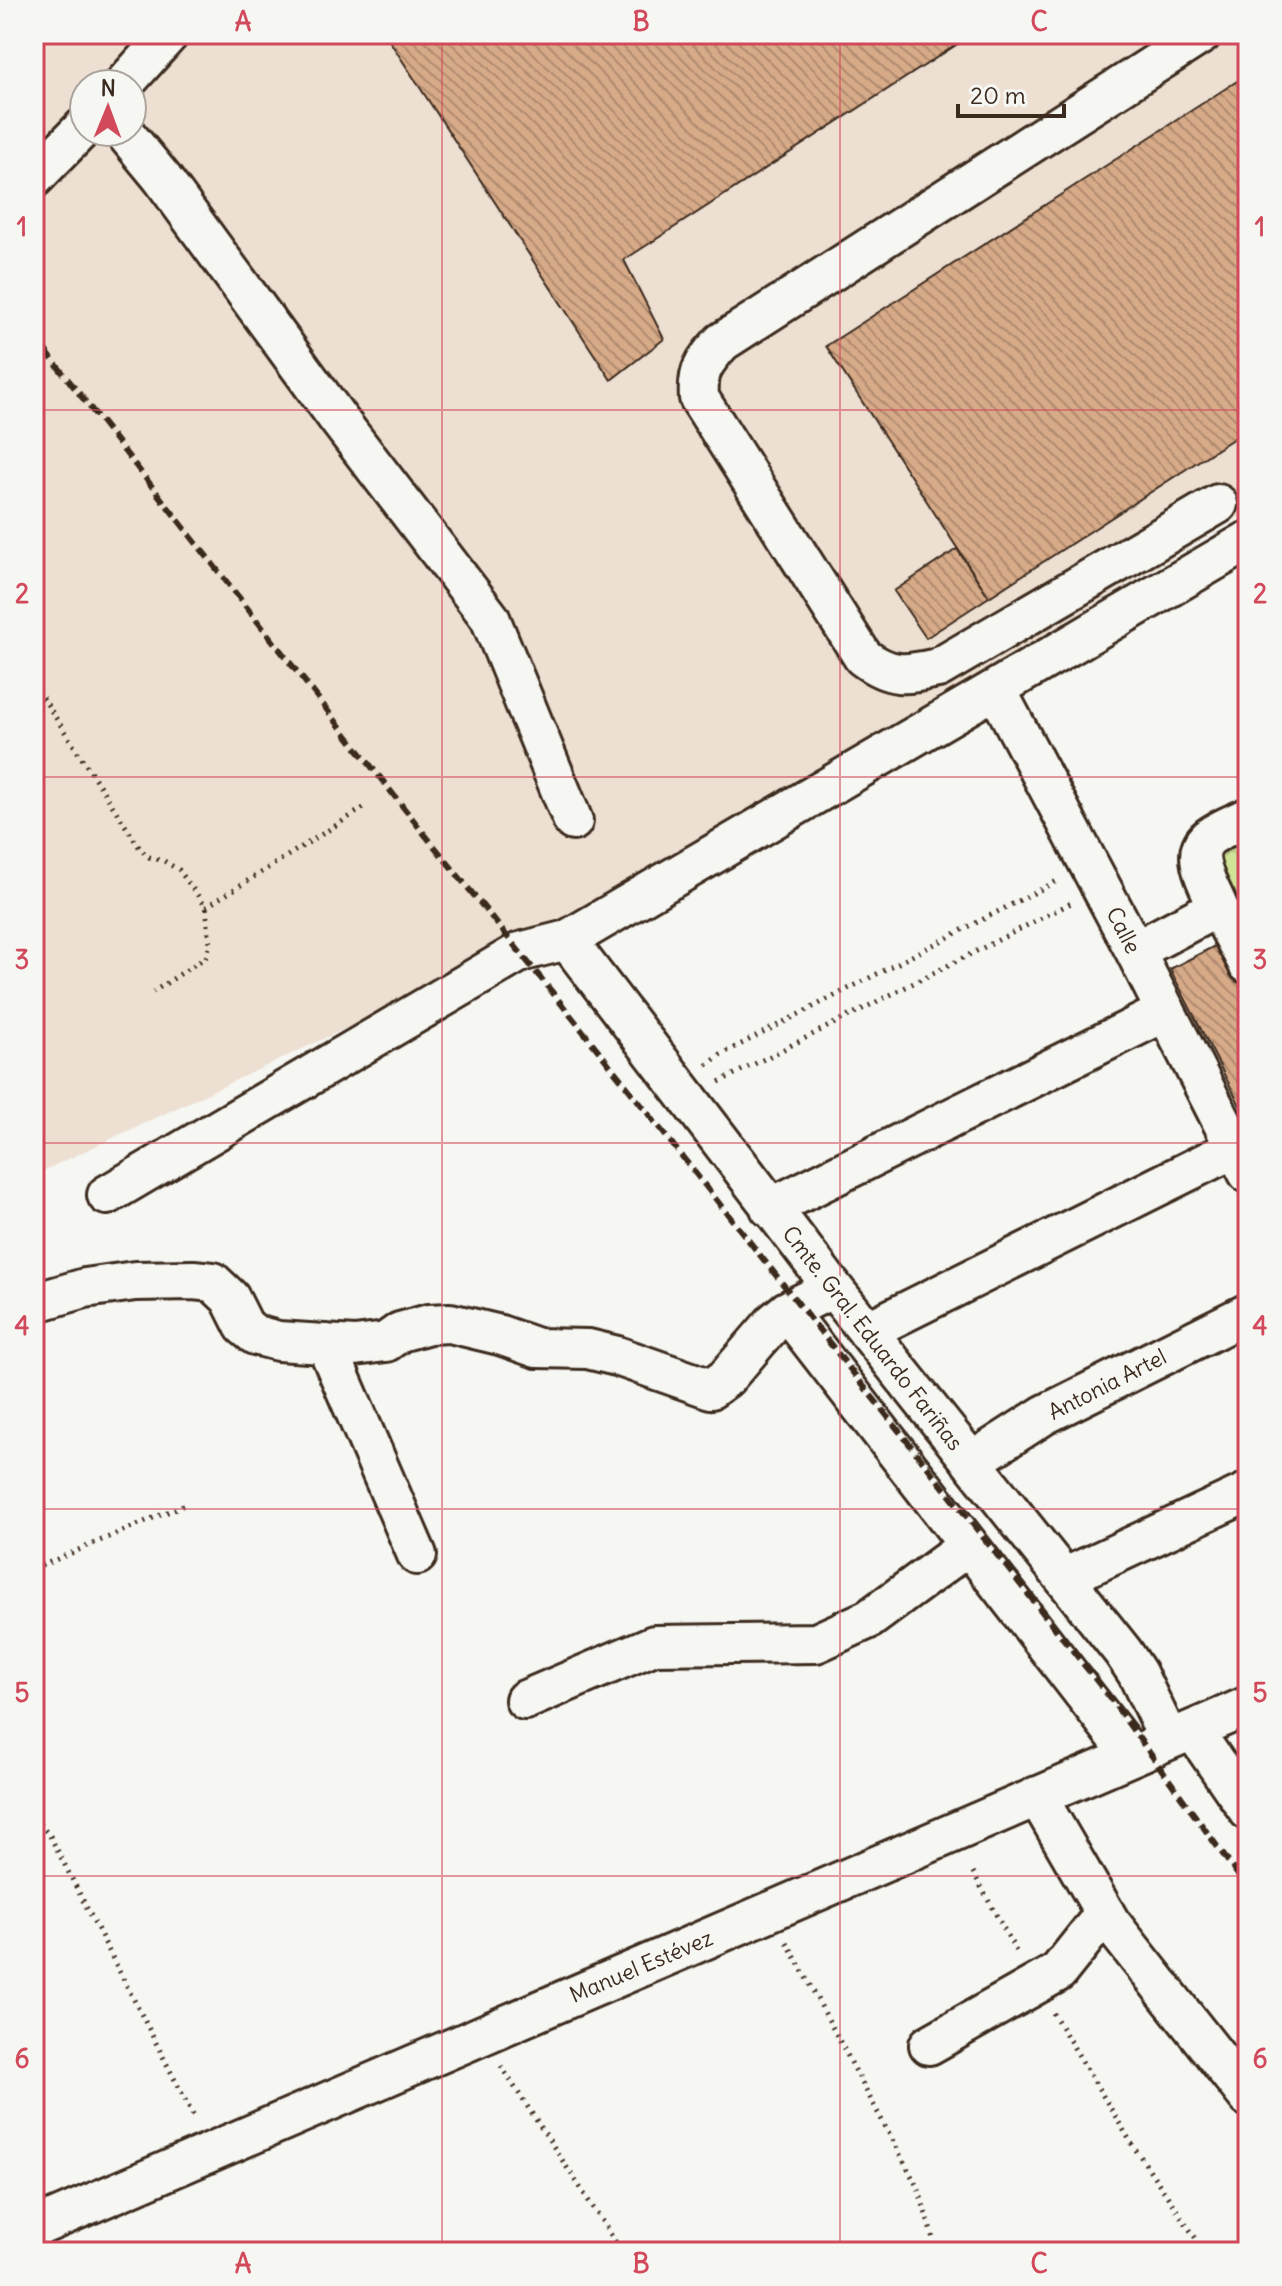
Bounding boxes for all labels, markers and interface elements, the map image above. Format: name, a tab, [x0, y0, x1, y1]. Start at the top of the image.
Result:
text: A	[235, 5, 252, 38]
text: B	[632, 5, 650, 38]
text: C	[1030, 5, 1048, 38]
north arrow	[68, 68, 148, 148]
scale bar	[958, 68, 1064, 118]
text: N	[101, 74, 116, 102]
text: 20 m	[970, 80, 1026, 110]
text: 1	[17, 210, 27, 243]
text: 1	[1255, 210, 1265, 243]
text: 2	[15, 577, 29, 610]
text: 2	[1253, 577, 1267, 610]
street label: Calle	[1100, 902, 1148, 958]
text: 3	[15, 943, 29, 976]
text: 3	[1253, 943, 1267, 976]
street label: Cmte. Gral. Eduardo Fariñas	[777, 1220, 969, 1456]
text: 4	[14, 1309, 30, 1342]
text: 4	[1252, 1309, 1268, 1342]
street label: Antonia Artel	[1043, 1342, 1171, 1426]
text: 5	[15, 1676, 30, 1709]
text: 5	[1253, 1676, 1268, 1709]
street label: Manuel Estévez	[565, 1923, 717, 2009]
text: 6	[14, 2042, 30, 2075]
text: 6	[1252, 2042, 1268, 2075]
text: A	[235, 2247, 252, 2280]
text: B	[632, 2247, 650, 2280]
text: C	[1030, 2247, 1048, 2280]

